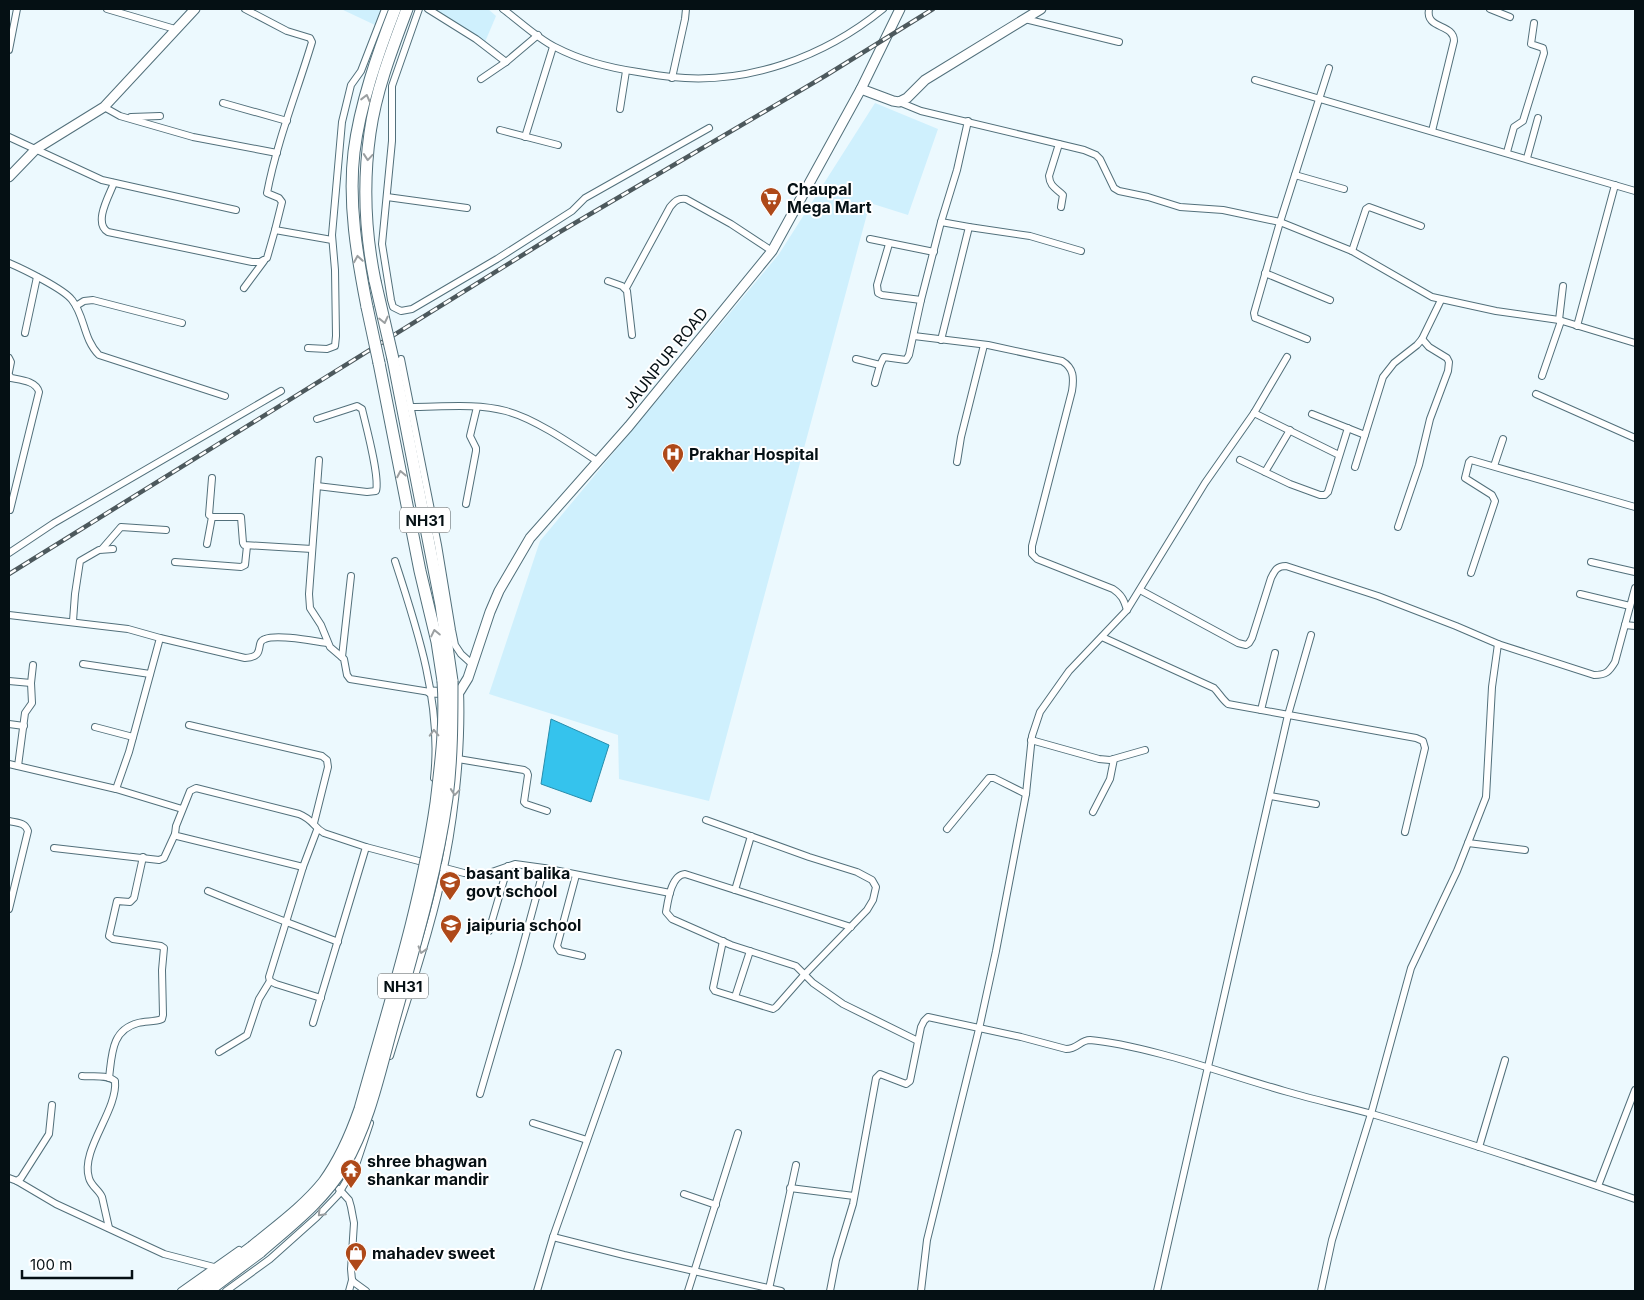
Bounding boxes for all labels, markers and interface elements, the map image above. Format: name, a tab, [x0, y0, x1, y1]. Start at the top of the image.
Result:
one-way arrow	[360, 94, 371, 103]
one-way arrow	[363, 153, 374, 161]
place label: Chaupal Mega Mart	[787, 179, 872, 217]
supermarket icon: Chaupal Mega Mart	[759, 186, 783, 217]
one-way arrow	[353, 255, 364, 263]
street label: JAUNPUR ROAD	[618, 303, 712, 413]
one-way arrow	[378, 316, 389, 324]
hospital icon: Prakhar Hospital	[661, 442, 685, 473]
place label: Prakhar Hospital	[689, 444, 819, 464]
one-way arrow	[396, 470, 406, 479]
road number: NH31	[400, 508, 450, 532]
one-way arrow	[430, 629, 441, 638]
one-way arrow	[429, 729, 440, 737]
one-way arrow	[450, 788, 461, 796]
place label: basant balika govt school	[466, 863, 570, 901]
school or university icon: basant balika govt school	[438, 870, 462, 901]
school or university icon: jaipuria school	[439, 913, 463, 944]
place label: jaipuria school	[466, 915, 581, 935]
one-way arrow	[417, 946, 427, 954]
road number: NH31	[378, 974, 428, 998]
place label: shree bhagwan shankar mandir	[367, 1151, 489, 1189]
temple icon: shree bhagwan shankar mandir	[339, 1158, 363, 1189]
one-way arrow	[318, 1208, 327, 1217]
shop icon: mahadev sweet	[344, 1241, 368, 1272]
place label: mahadev sweet	[372, 1243, 495, 1263]
scale bar	[22, 1248, 132, 1280]
text: 100 m	[30, 1255, 72, 1274]

